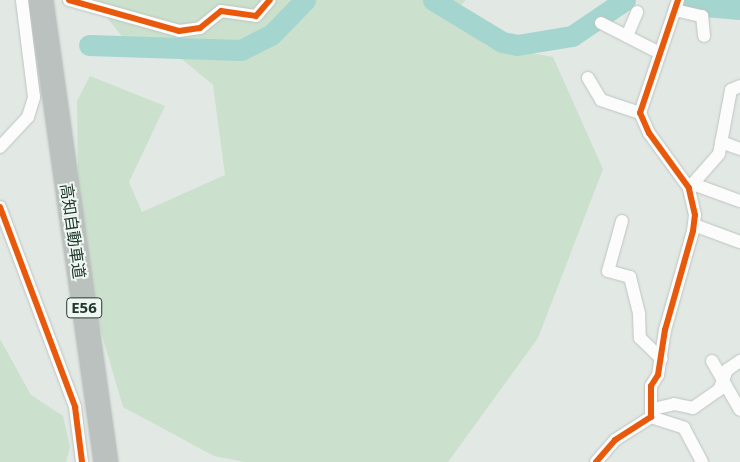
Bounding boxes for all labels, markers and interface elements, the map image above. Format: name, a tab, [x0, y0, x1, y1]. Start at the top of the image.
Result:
street label: 高知自動車道	[57, 182, 89, 280]
road number: E56	[65, 296, 103, 320]

